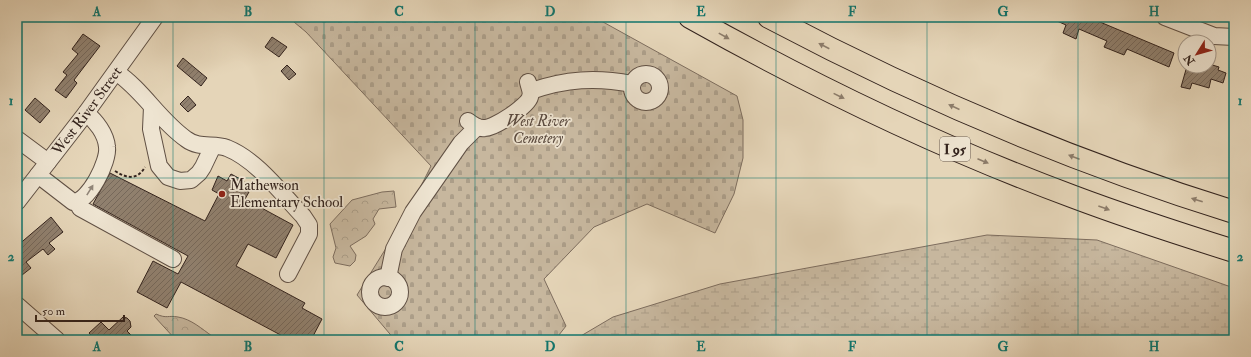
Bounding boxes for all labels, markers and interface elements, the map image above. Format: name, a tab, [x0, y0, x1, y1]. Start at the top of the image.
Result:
text: A	[92, 4, 102, 20]
text: B	[244, 4, 252, 20]
text: C	[394, 4, 404, 20]
text: D	[545, 4, 556, 20]
text: E	[696, 4, 706, 20]
text: F	[848, 4, 857, 20]
text: G	[998, 4, 1009, 20]
text: H	[1149, 4, 1160, 20]
one-way arrow	[718, 33, 729, 39]
north arrow	[1177, 34, 1217, 74]
one-way arrow	[818, 42, 830, 49]
text: N	[1181, 51, 1198, 68]
street label: West River Street	[47, 63, 126, 159]
text: 1	[9, 93, 14, 109]
one-way arrow	[833, 93, 845, 99]
text: 1	[1238, 93, 1243, 109]
one-way arrow	[948, 104, 960, 111]
park label: West River Cemetery	[506, 112, 571, 148]
road number: I 95	[940, 137, 970, 161]
one-way arrow	[1068, 153, 1080, 159]
one-way arrow	[977, 158, 989, 164]
place label: Mathewson Elementary School	[230, 176, 343, 212]
one-way arrow	[86, 185, 94, 195]
marker: Mathewson Elementary School	[217, 189, 227, 199]
one-way arrow	[1190, 197, 1202, 203]
one-way arrow	[1098, 206, 1110, 212]
text: 2	[8, 249, 15, 265]
text: 2	[1237, 249, 1244, 265]
scale bar	[36, 297, 124, 323]
text: 50 m	[42, 304, 66, 319]
text: A	[92, 339, 102, 355]
text: B	[244, 339, 252, 355]
text: C	[394, 339, 404, 355]
text: D	[545, 339, 556, 355]
text: E	[696, 339, 706, 355]
text: F	[848, 339, 857, 355]
text: G	[998, 339, 1009, 355]
text: H	[1149, 339, 1160, 355]

